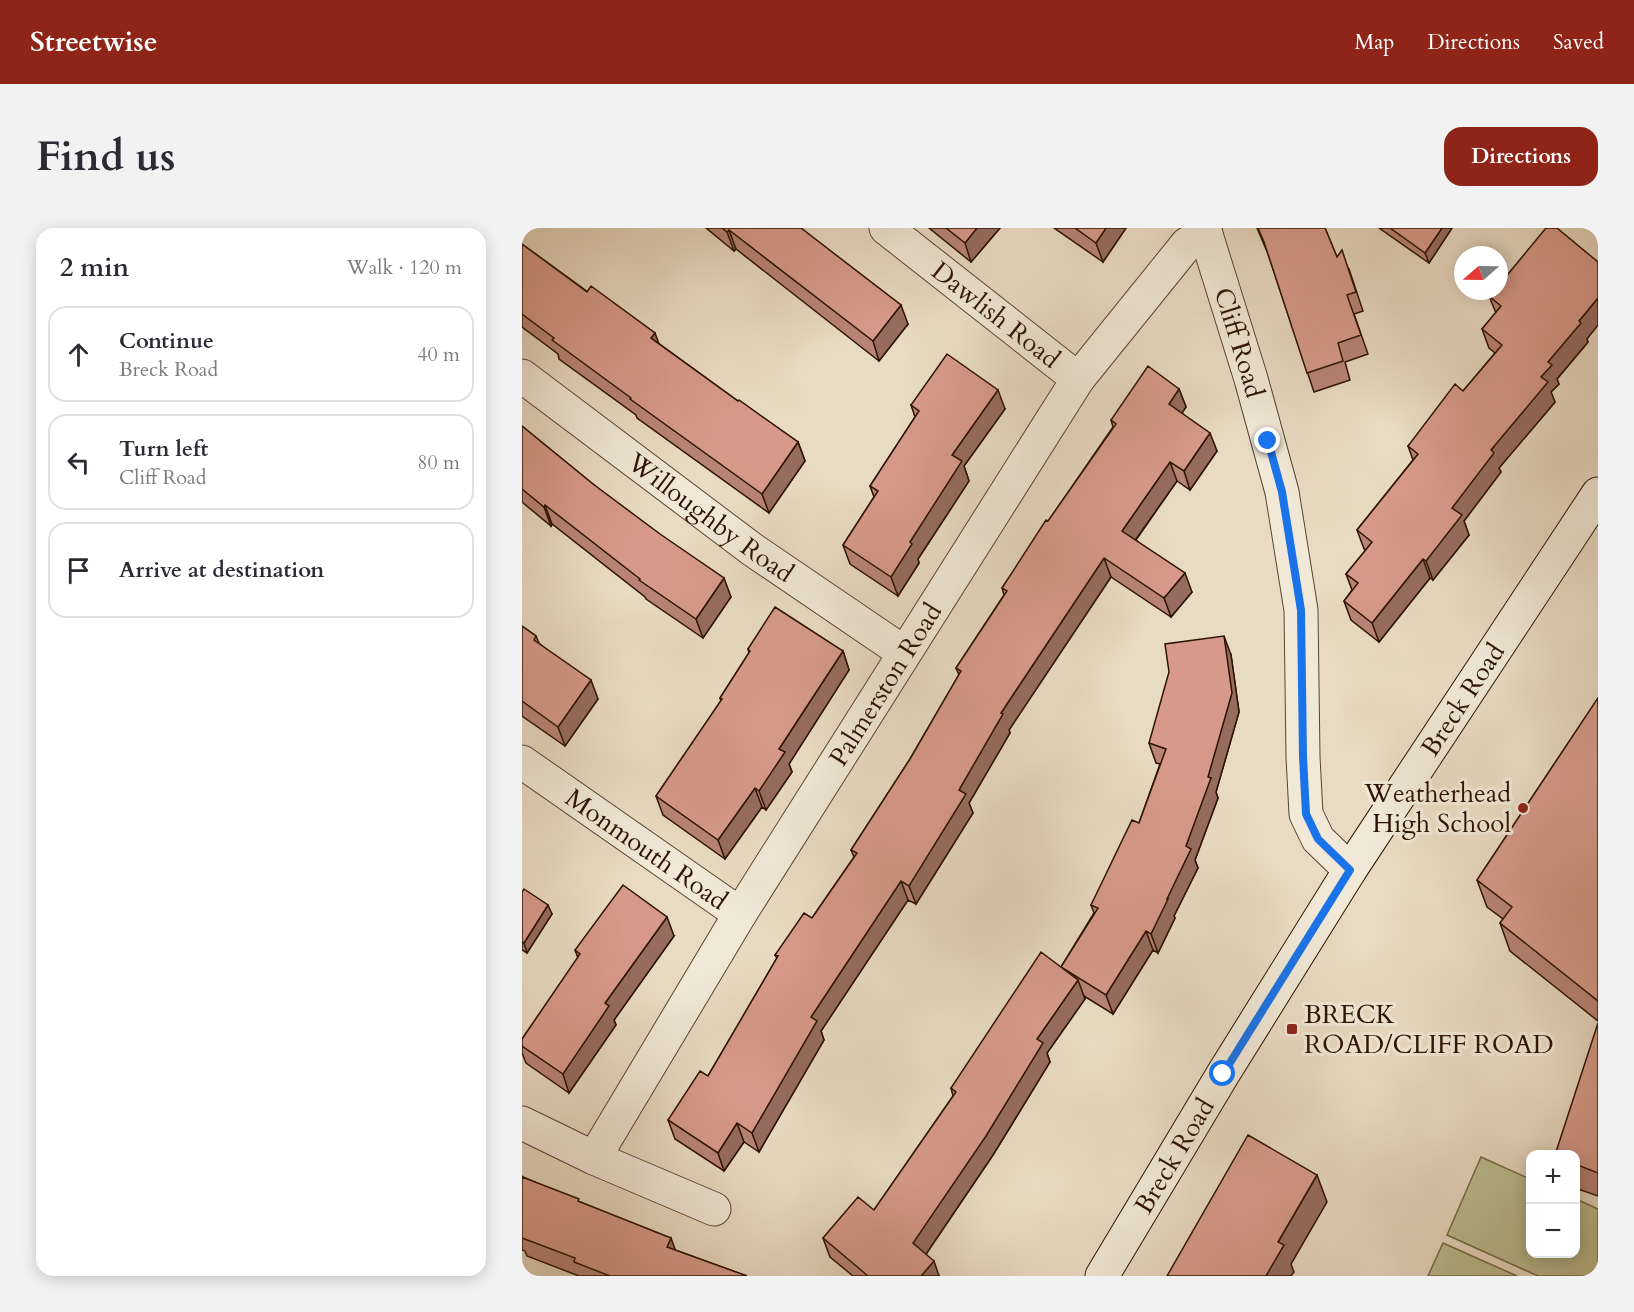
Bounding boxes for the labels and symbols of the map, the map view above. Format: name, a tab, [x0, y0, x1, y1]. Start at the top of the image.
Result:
north arrow	[1454, 246, 1508, 300]
street label: Dawlish Road	[924, 253, 1067, 376]
street label: Cliff Road	[1206, 283, 1272, 402]
route end	[1254, 427, 1280, 453]
street label: Willoughby Road	[620, 444, 801, 591]
street label: Palmerston Road	[821, 596, 950, 773]
street label: Breck Road	[1413, 636, 1513, 763]
place label: Weatherhead High School	[1363, 776, 1511, 841]
street label: Monmouth Road	[558, 781, 735, 918]
marker: Weatherhead High School	[1516, 801, 1530, 815]
place label: BRECK ROAD/CLIFF ROAD	[1304, 997, 1554, 1062]
marker: BRECK ROAD/CLIFF ROAD	[1285, 1022, 1299, 1036]
route start	[1209, 1060, 1235, 1086]
street label: Breck Road	[1126, 1092, 1223, 1220]

